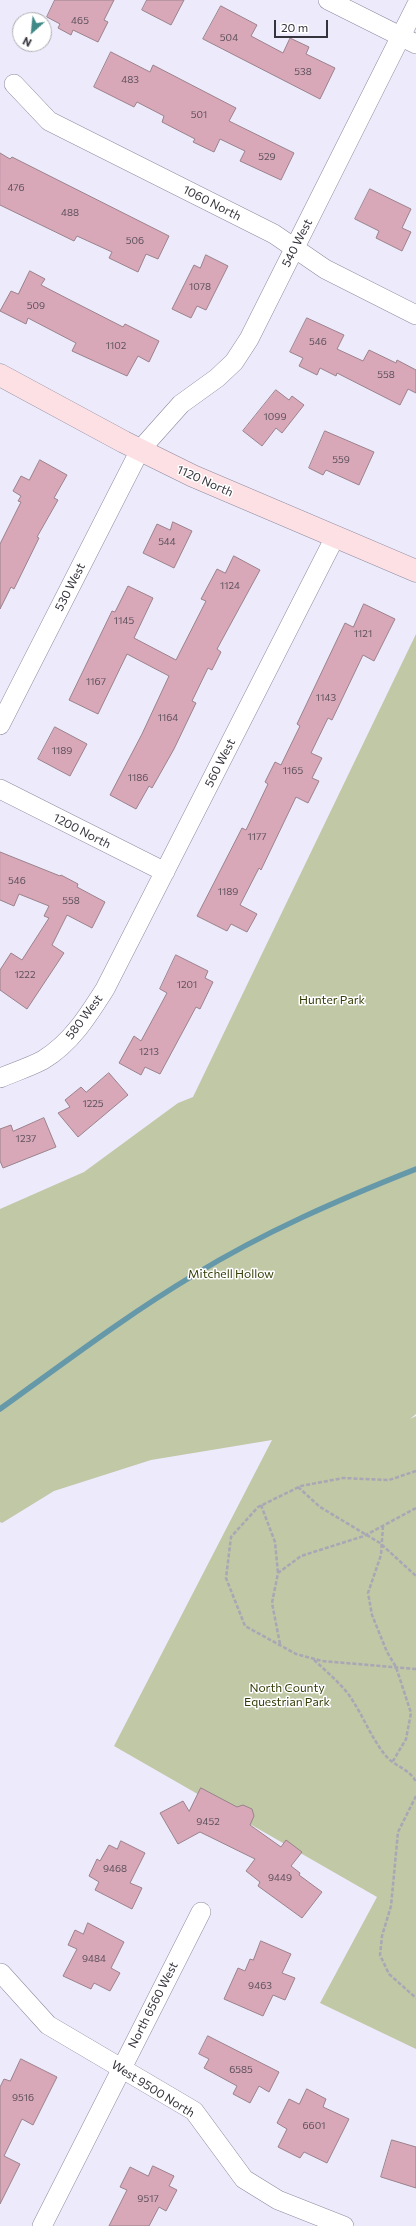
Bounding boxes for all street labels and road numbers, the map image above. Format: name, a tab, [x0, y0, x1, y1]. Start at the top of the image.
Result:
street label: 1060 North	[181, 182, 243, 224]
street label: 540 West	[279, 216, 315, 270]
street label: 1120 North	[175, 462, 235, 500]
street label: 530 West	[52, 561, 88, 613]
street label: 560 West	[202, 736, 238, 790]
street label: 1200 North	[51, 810, 113, 852]
street label: 580 West	[62, 992, 106, 1042]
street label: North 6560 West	[125, 1960, 181, 2050]
street label: West 9500 North	[109, 2058, 197, 2120]

